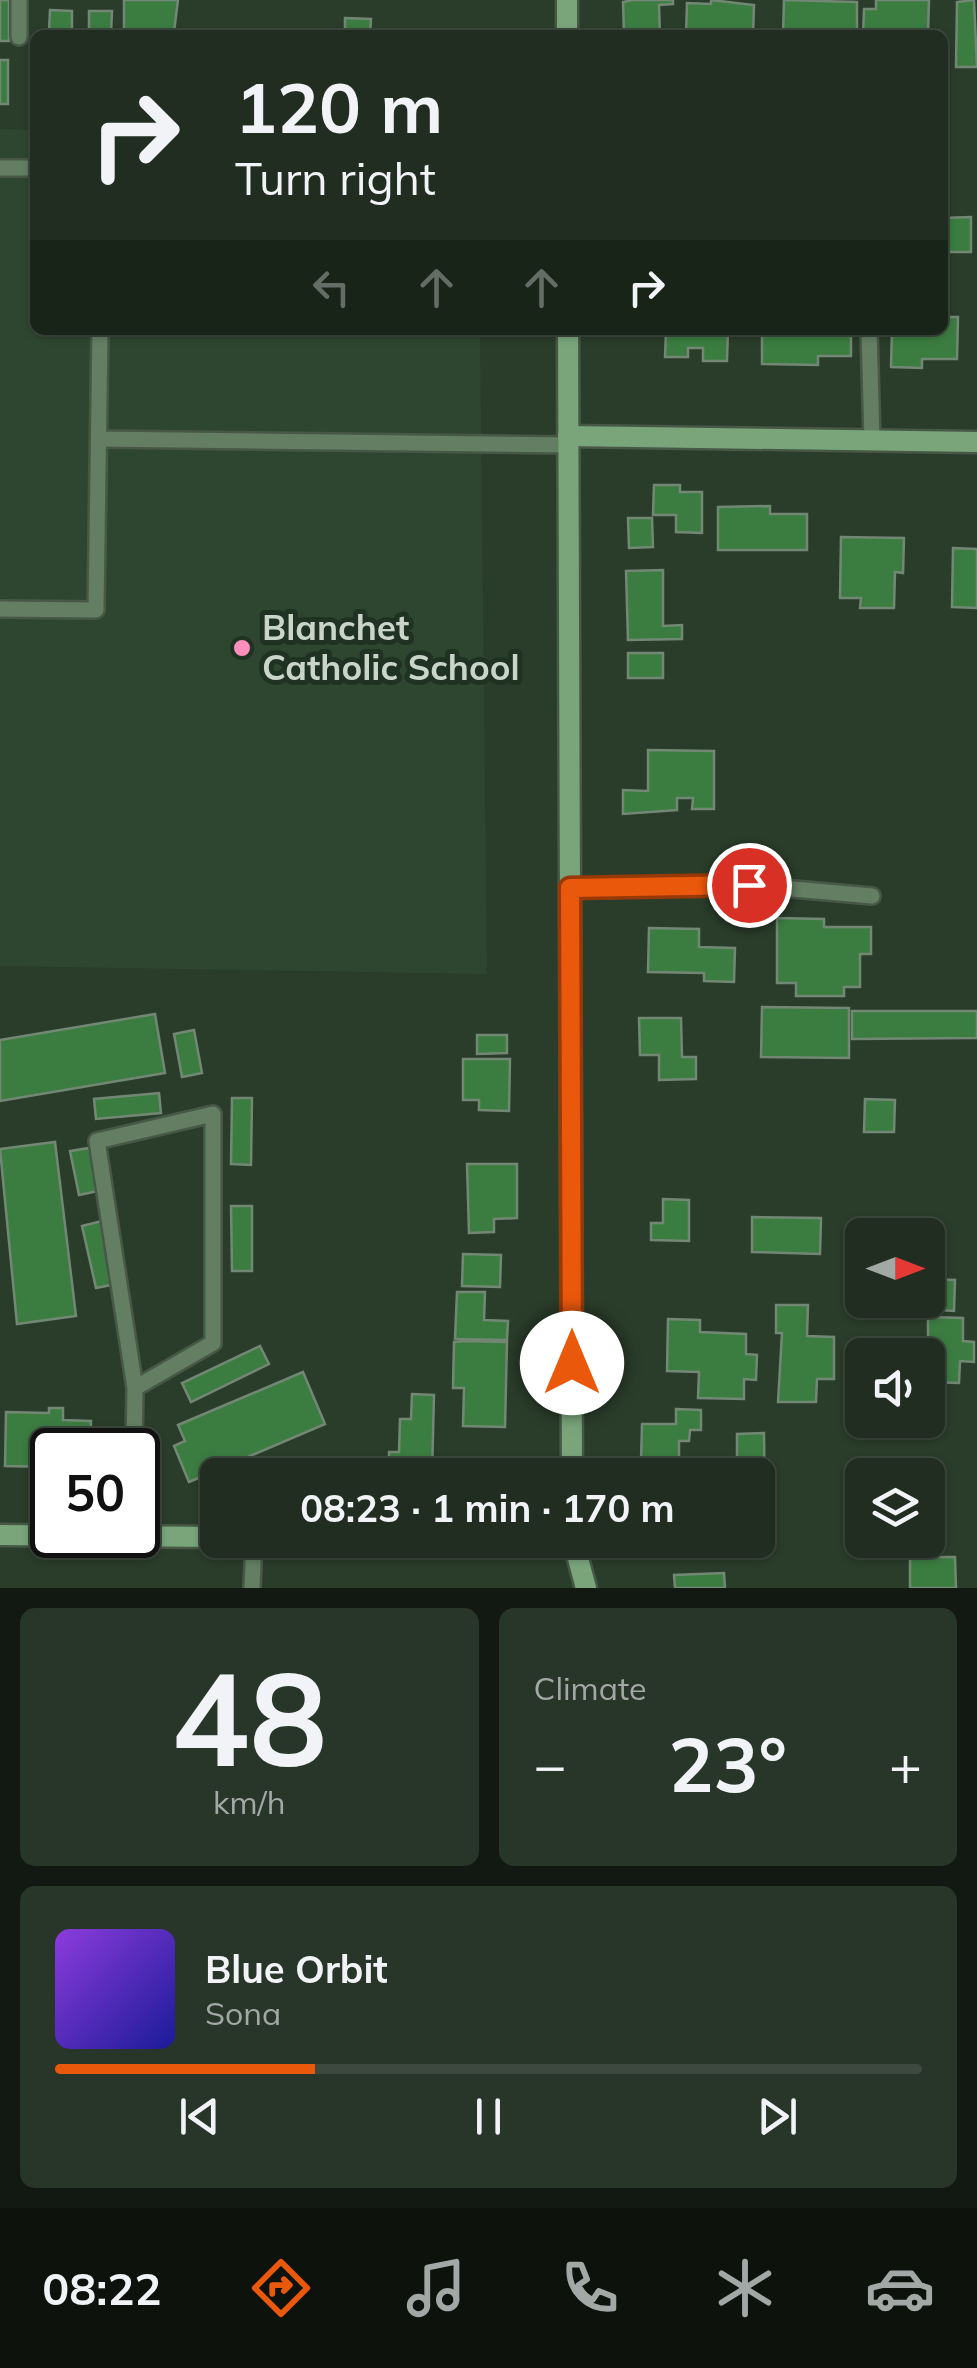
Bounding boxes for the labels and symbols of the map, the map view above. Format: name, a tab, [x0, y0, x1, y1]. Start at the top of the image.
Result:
place label: Blanchet Catholic School	[262, 605, 520, 689]
marker: Blanchet Catholic School	[231, 637, 253, 659]
pin	[707, 843, 792, 928]
north arrow	[845, 1218, 945, 1318]
position arrow	[520, 1311, 624, 1415]
speed limit sign: 50	[30, 1428, 160, 1558]

